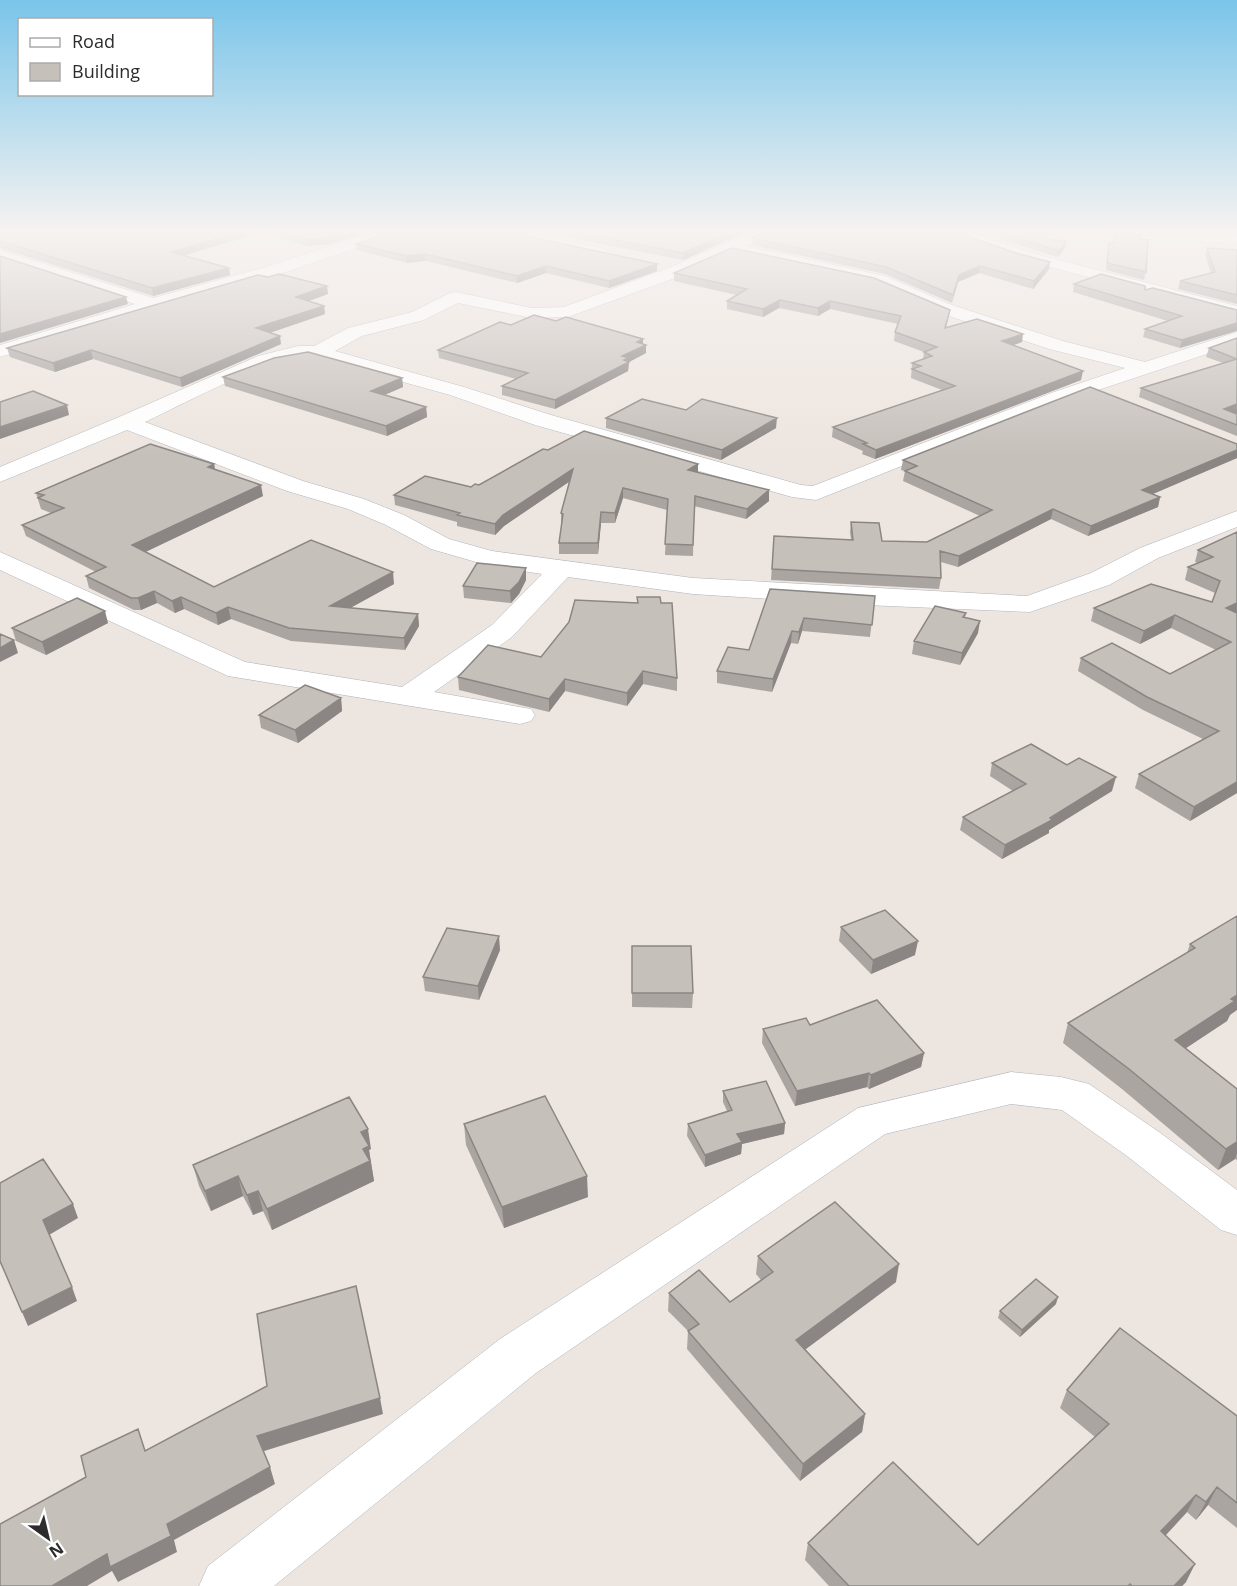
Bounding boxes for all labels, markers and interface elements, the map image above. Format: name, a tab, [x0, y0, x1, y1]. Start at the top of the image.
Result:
legend	[18, 18, 213, 96]
text: Road	[72, 29, 115, 53]
text: Building	[72, 59, 140, 83]
north arrow	[18, 1508, 78, 1568]
text: N	[45, 1538, 68, 1563]

